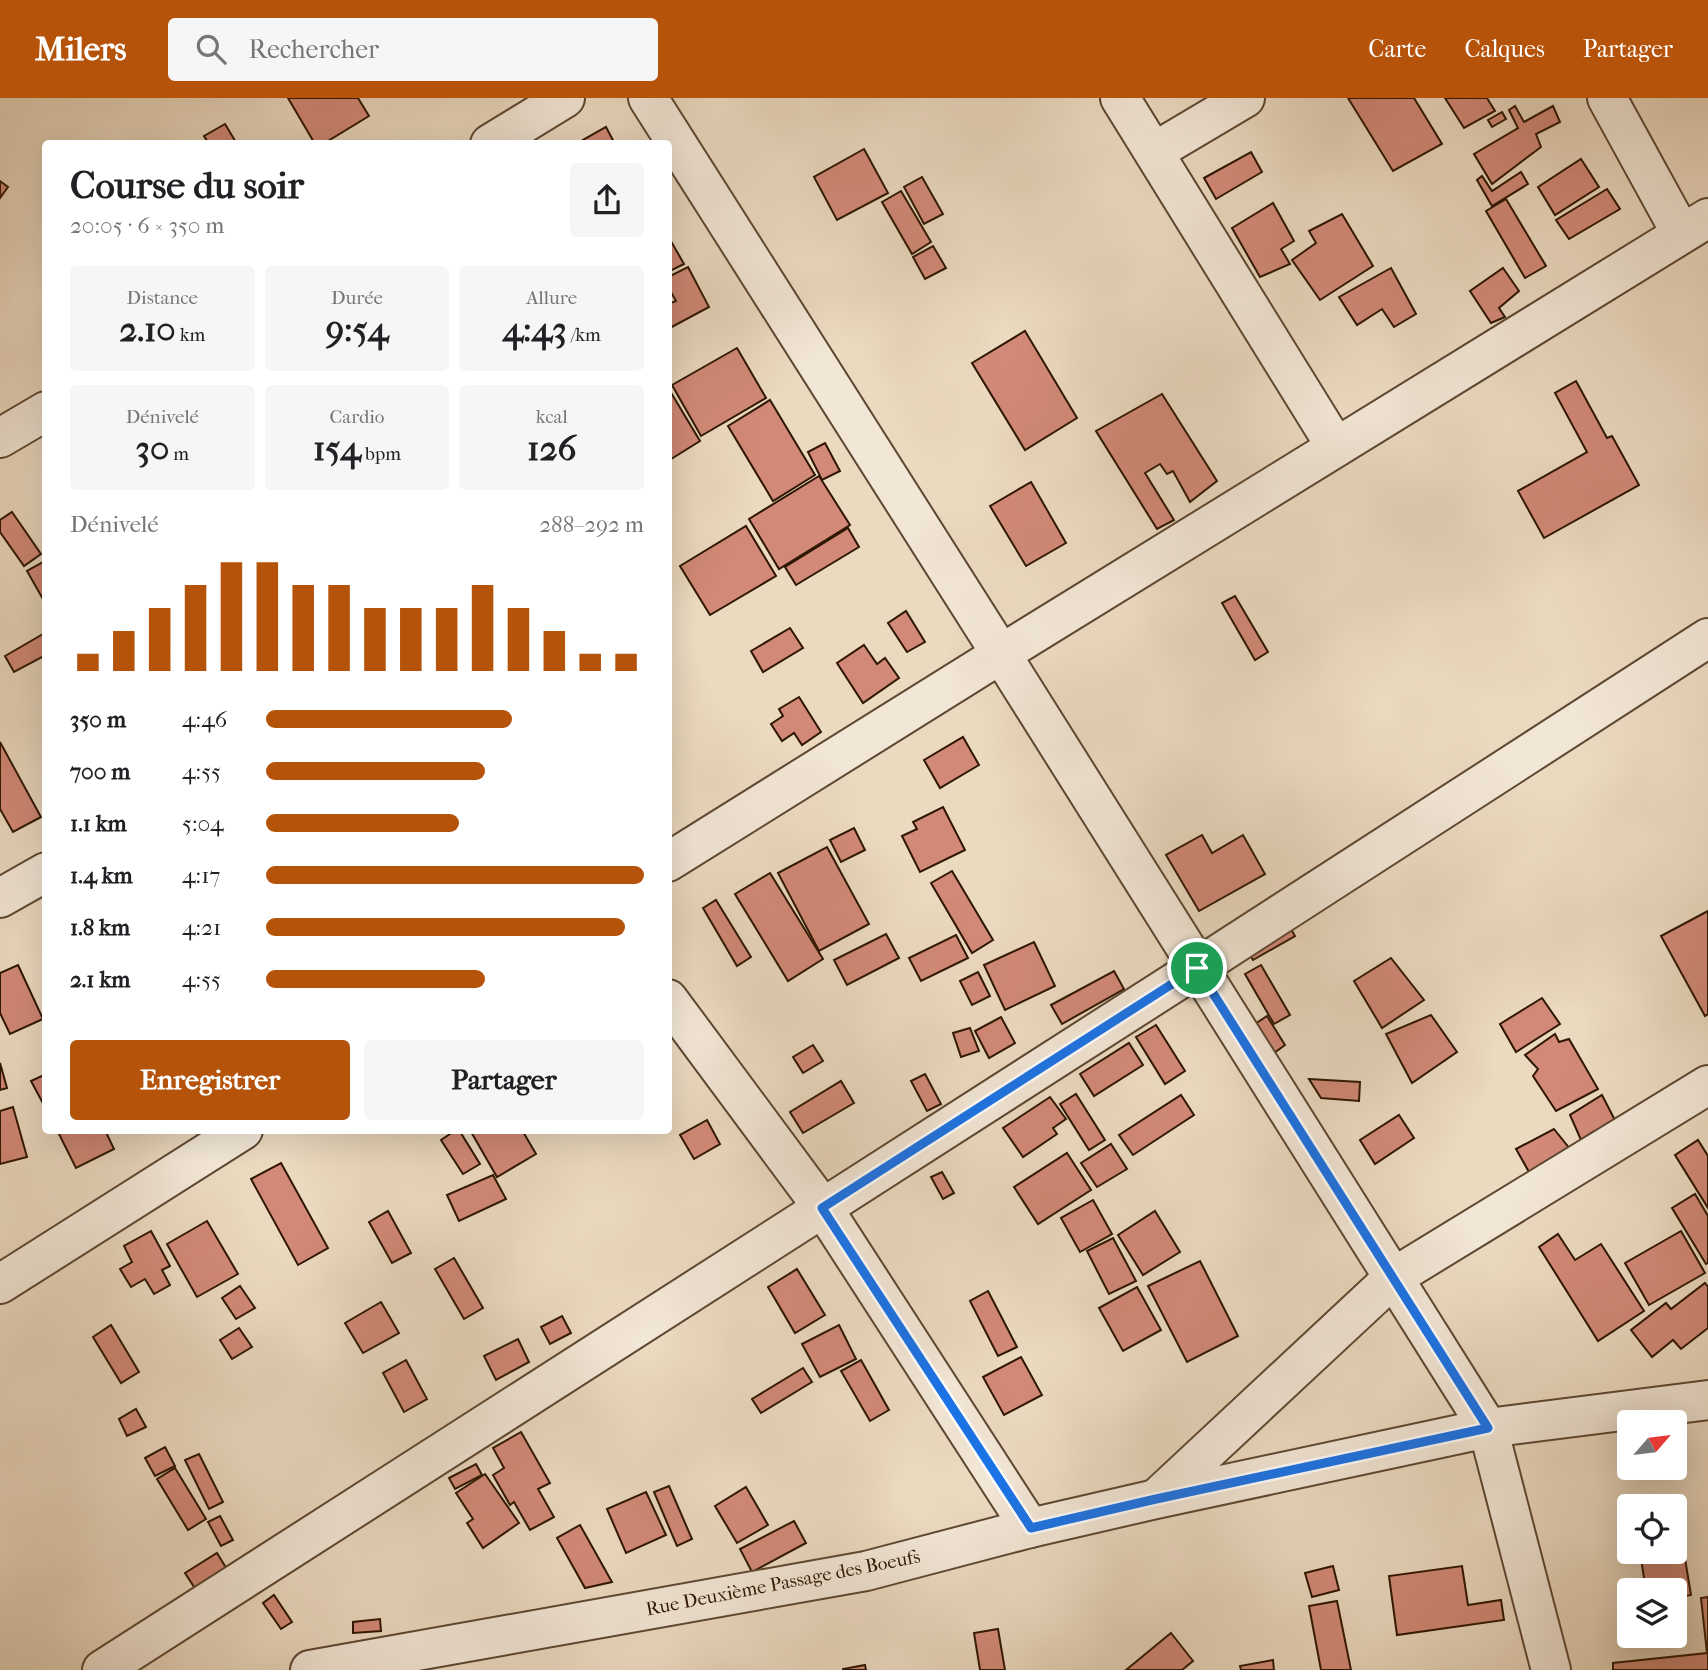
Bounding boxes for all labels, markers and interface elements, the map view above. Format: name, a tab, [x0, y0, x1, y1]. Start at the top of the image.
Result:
search box	[168, 18, 658, 81]
text: Milers	[35, 30, 126, 69]
icon: search	[192, 30, 230, 68]
text: Rechercher	[248, 34, 379, 65]
text: Carte	[1368, 35, 1426, 63]
text: Calques	[1464, 35, 1545, 63]
text: Partager	[1583, 35, 1673, 63]
text: Course du soir	[70, 163, 304, 208]
button: share	[570, 163, 644, 237]
text: 20:05 · 6 × 350 m	[70, 212, 225, 239]
text: Distance	[127, 287, 198, 309]
text: Durée	[331, 287, 383, 309]
text: Allure	[526, 287, 577, 309]
text: 2.10	[119, 309, 176, 350]
text: 9:54	[326, 309, 388, 350]
text: 4:43	[502, 309, 567, 350]
text: km	[176, 324, 205, 346]
text: /km	[567, 324, 601, 346]
text: Dénivelé	[126, 406, 199, 428]
text: Cardio	[330, 406, 384, 428]
text: kcal	[536, 406, 568, 428]
text: 30	[136, 428, 169, 469]
text: 154	[313, 428, 361, 469]
text: 126	[527, 428, 576, 469]
text: m	[169, 443, 189, 465]
text: bpm	[361, 443, 401, 465]
text: Dénivelé	[70, 511, 159, 538]
text: 288–292 m	[539, 511, 644, 538]
text: 350 m	[70, 706, 126, 733]
text: 4:46	[182, 706, 227, 733]
text: 700 m	[70, 758, 130, 785]
text: 4:55	[182, 758, 221, 785]
text: 1.1 km	[70, 810, 127, 837]
text: 5:04	[182, 810, 224, 837]
text: 1.4 km	[70, 862, 133, 889]
text: 4:17	[182, 862, 220, 889]
text: 1.8 km	[70, 914, 130, 941]
text: 4:21	[182, 914, 221, 941]
pin	[1167, 938, 1227, 998]
icon: arrive	[1178, 949, 1216, 987]
text: 2.1 km	[70, 966, 130, 993]
text: 4:55	[182, 966, 221, 993]
button: Enregistrer	[70, 1040, 350, 1120]
button: Partager	[364, 1040, 644, 1120]
north arrow	[1617, 1410, 1687, 1480]
map controls	[1617, 1410, 1687, 1648]
button: locate	[1617, 1494, 1687, 1564]
street label: Rue Deuxième Passage des Boeufs	[644, 1546, 922, 1620]
button: layers	[1617, 1578, 1687, 1648]

